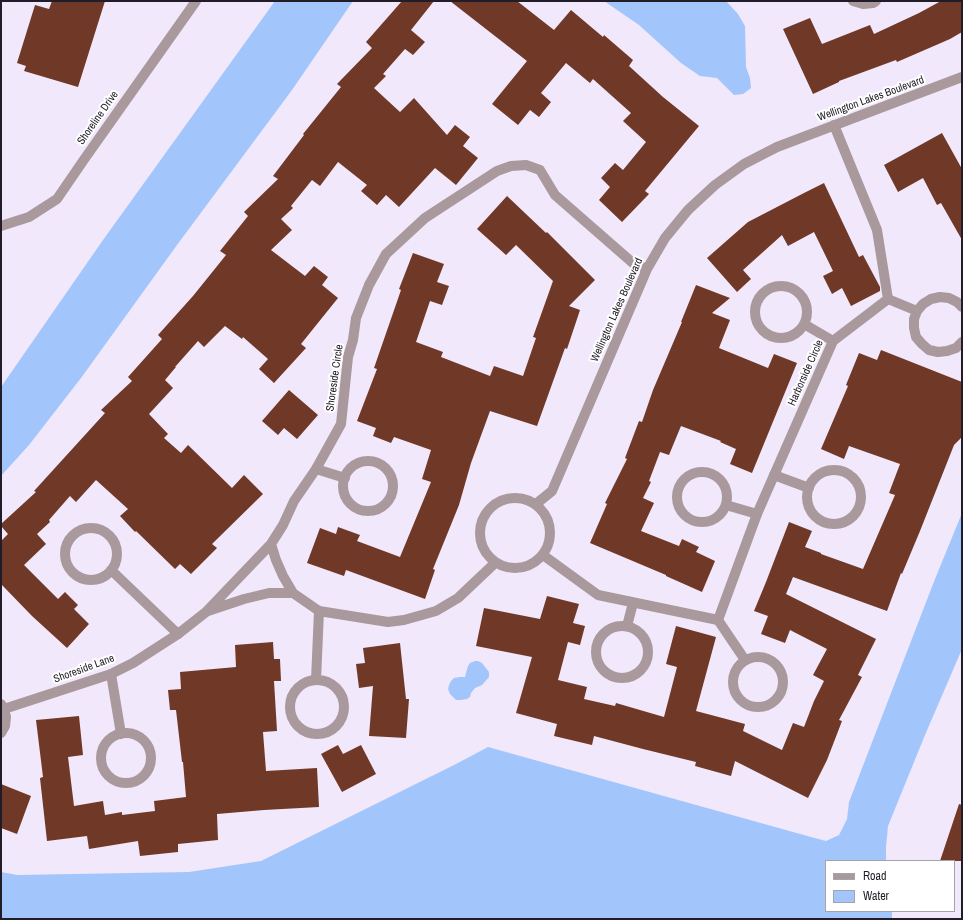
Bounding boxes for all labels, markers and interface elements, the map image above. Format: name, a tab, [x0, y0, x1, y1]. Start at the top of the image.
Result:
street label: Wellington Lakes Boulevard	[816, 74, 926, 124]
street label: Shoreline Drive	[75, 89, 121, 147]
street label: Wellington Lakes Boulevard	[588, 256, 646, 364]
street label: Harborside Circle	[786, 338, 826, 408]
street label: Shoreside Circle	[324, 344, 346, 412]
street label: Shoreside Lane	[52, 652, 116, 686]
legend	[825, 860, 955, 912]
text: Road	[863, 868, 887, 884]
text: Water	[863, 888, 889, 904]

